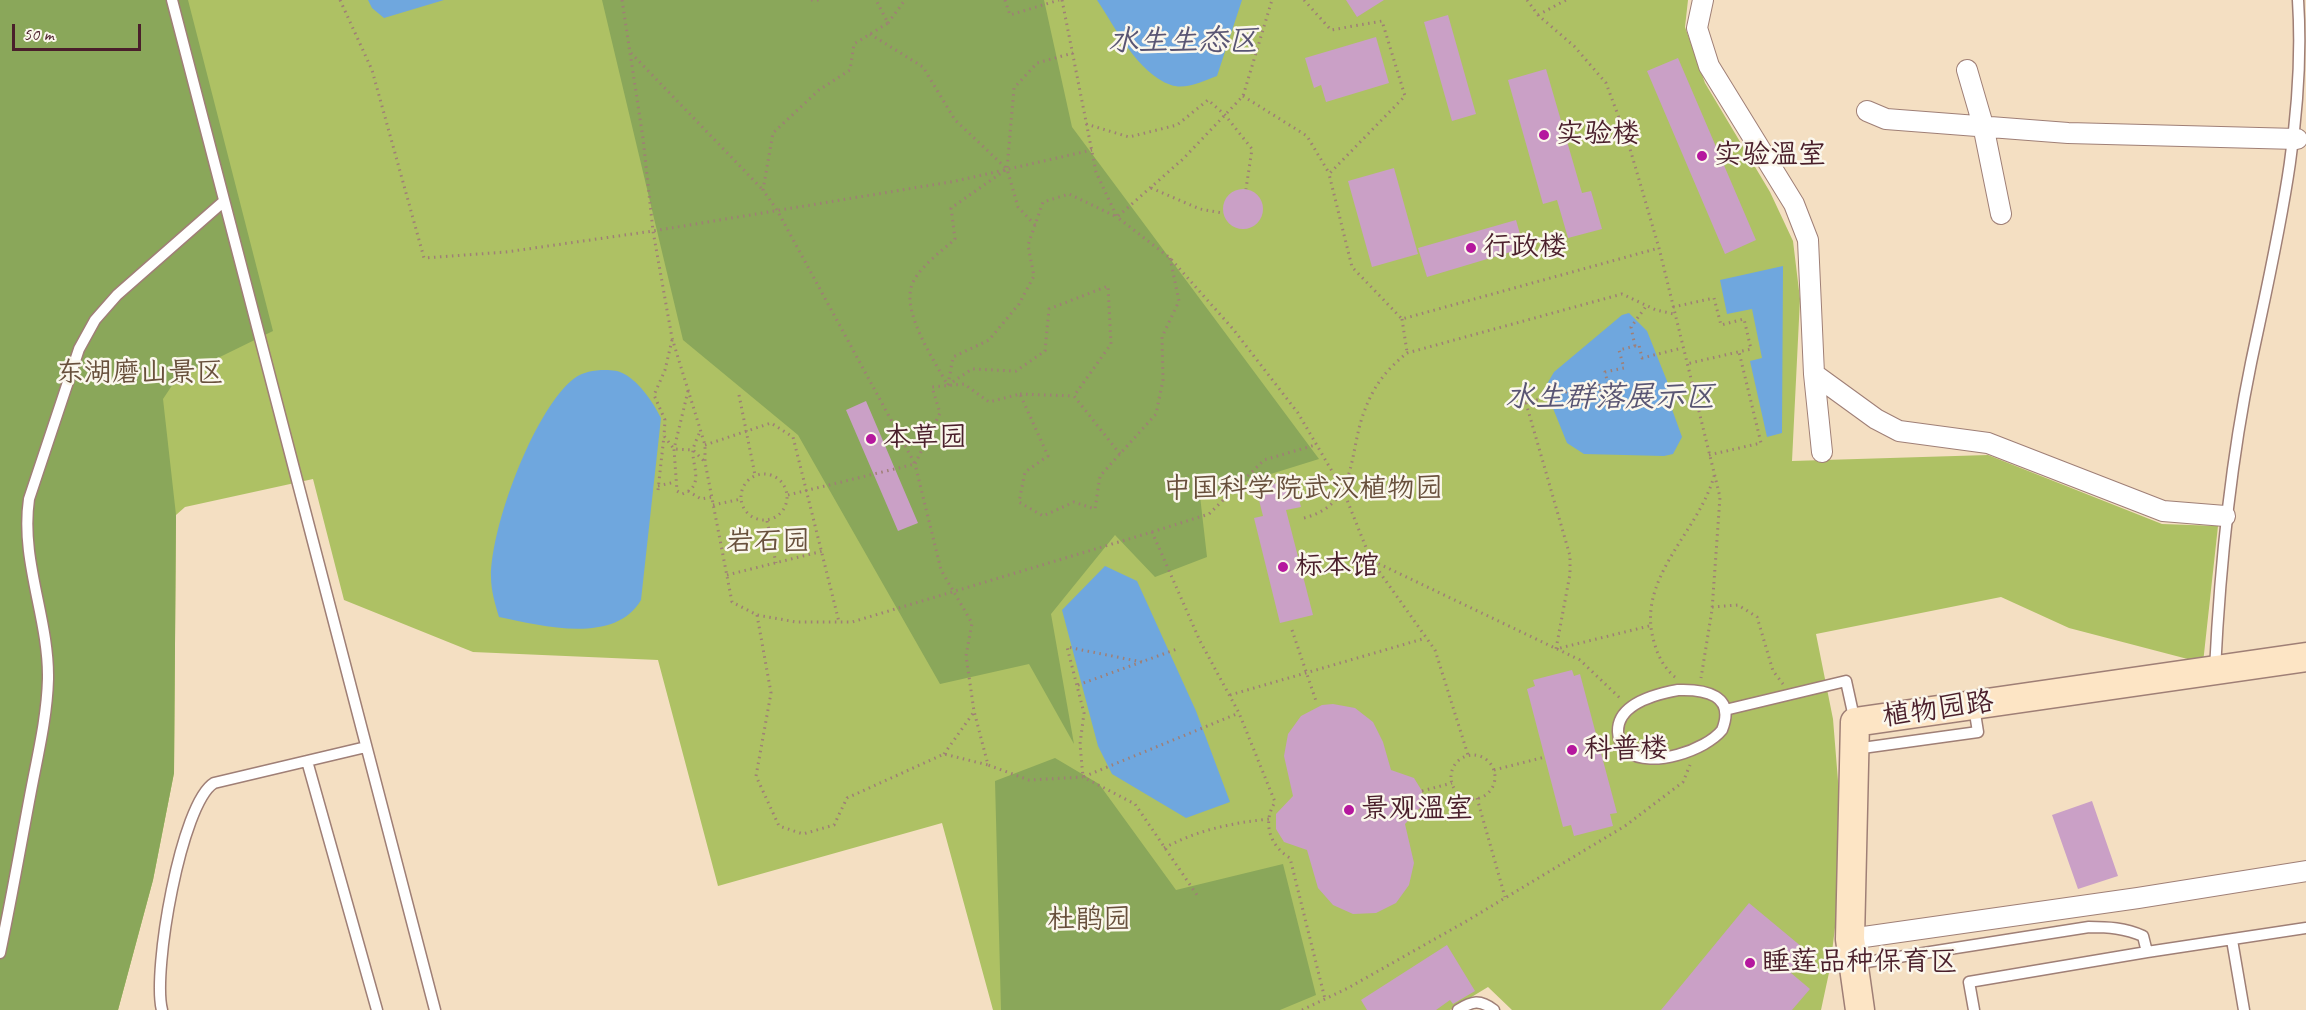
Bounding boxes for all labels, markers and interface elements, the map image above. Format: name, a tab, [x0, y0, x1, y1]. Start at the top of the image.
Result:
scale bar	[15, 12, 144, 50]
text: 50 m	[23, 23, 54, 45]
water label: 水生生态区	[1108, 24, 1258, 60]
place label: 实验楼	[1556, 118, 1640, 152]
marker: 实验楼	[1537, 128, 1551, 142]
place label: 实验温室	[1714, 139, 1826, 173]
marker: 实验温室	[1695, 149, 1709, 163]
place label: 行政楼	[1483, 231, 1567, 265]
marker: 行政楼	[1464, 241, 1478, 255]
park label: 东湖磨山景区	[56, 357, 224, 391]
water label: 水生群落展示区	[1505, 380, 1715, 416]
place label: 本草园	[883, 422, 967, 456]
marker: 本草园	[864, 432, 878, 446]
park label: 中国科学院武汉植物园	[1163, 473, 1443, 507]
park label: 岩石园	[726, 526, 810, 560]
place label: 标本馆	[1295, 550, 1379, 584]
marker: 标本馆	[1276, 560, 1290, 574]
street label: 植物园路	[1880, 686, 1996, 734]
place label: 科普楼	[1584, 733, 1668, 767]
marker: 科普楼	[1565, 743, 1579, 757]
place label: 景观温室	[1361, 793, 1473, 827]
marker: 景观温室	[1342, 803, 1356, 817]
park label: 杜鹃园	[1047, 904, 1131, 938]
place label: 睡莲品种保育区	[1762, 946, 1958, 980]
marker: 睡莲品种保育区	[1743, 956, 1757, 970]

